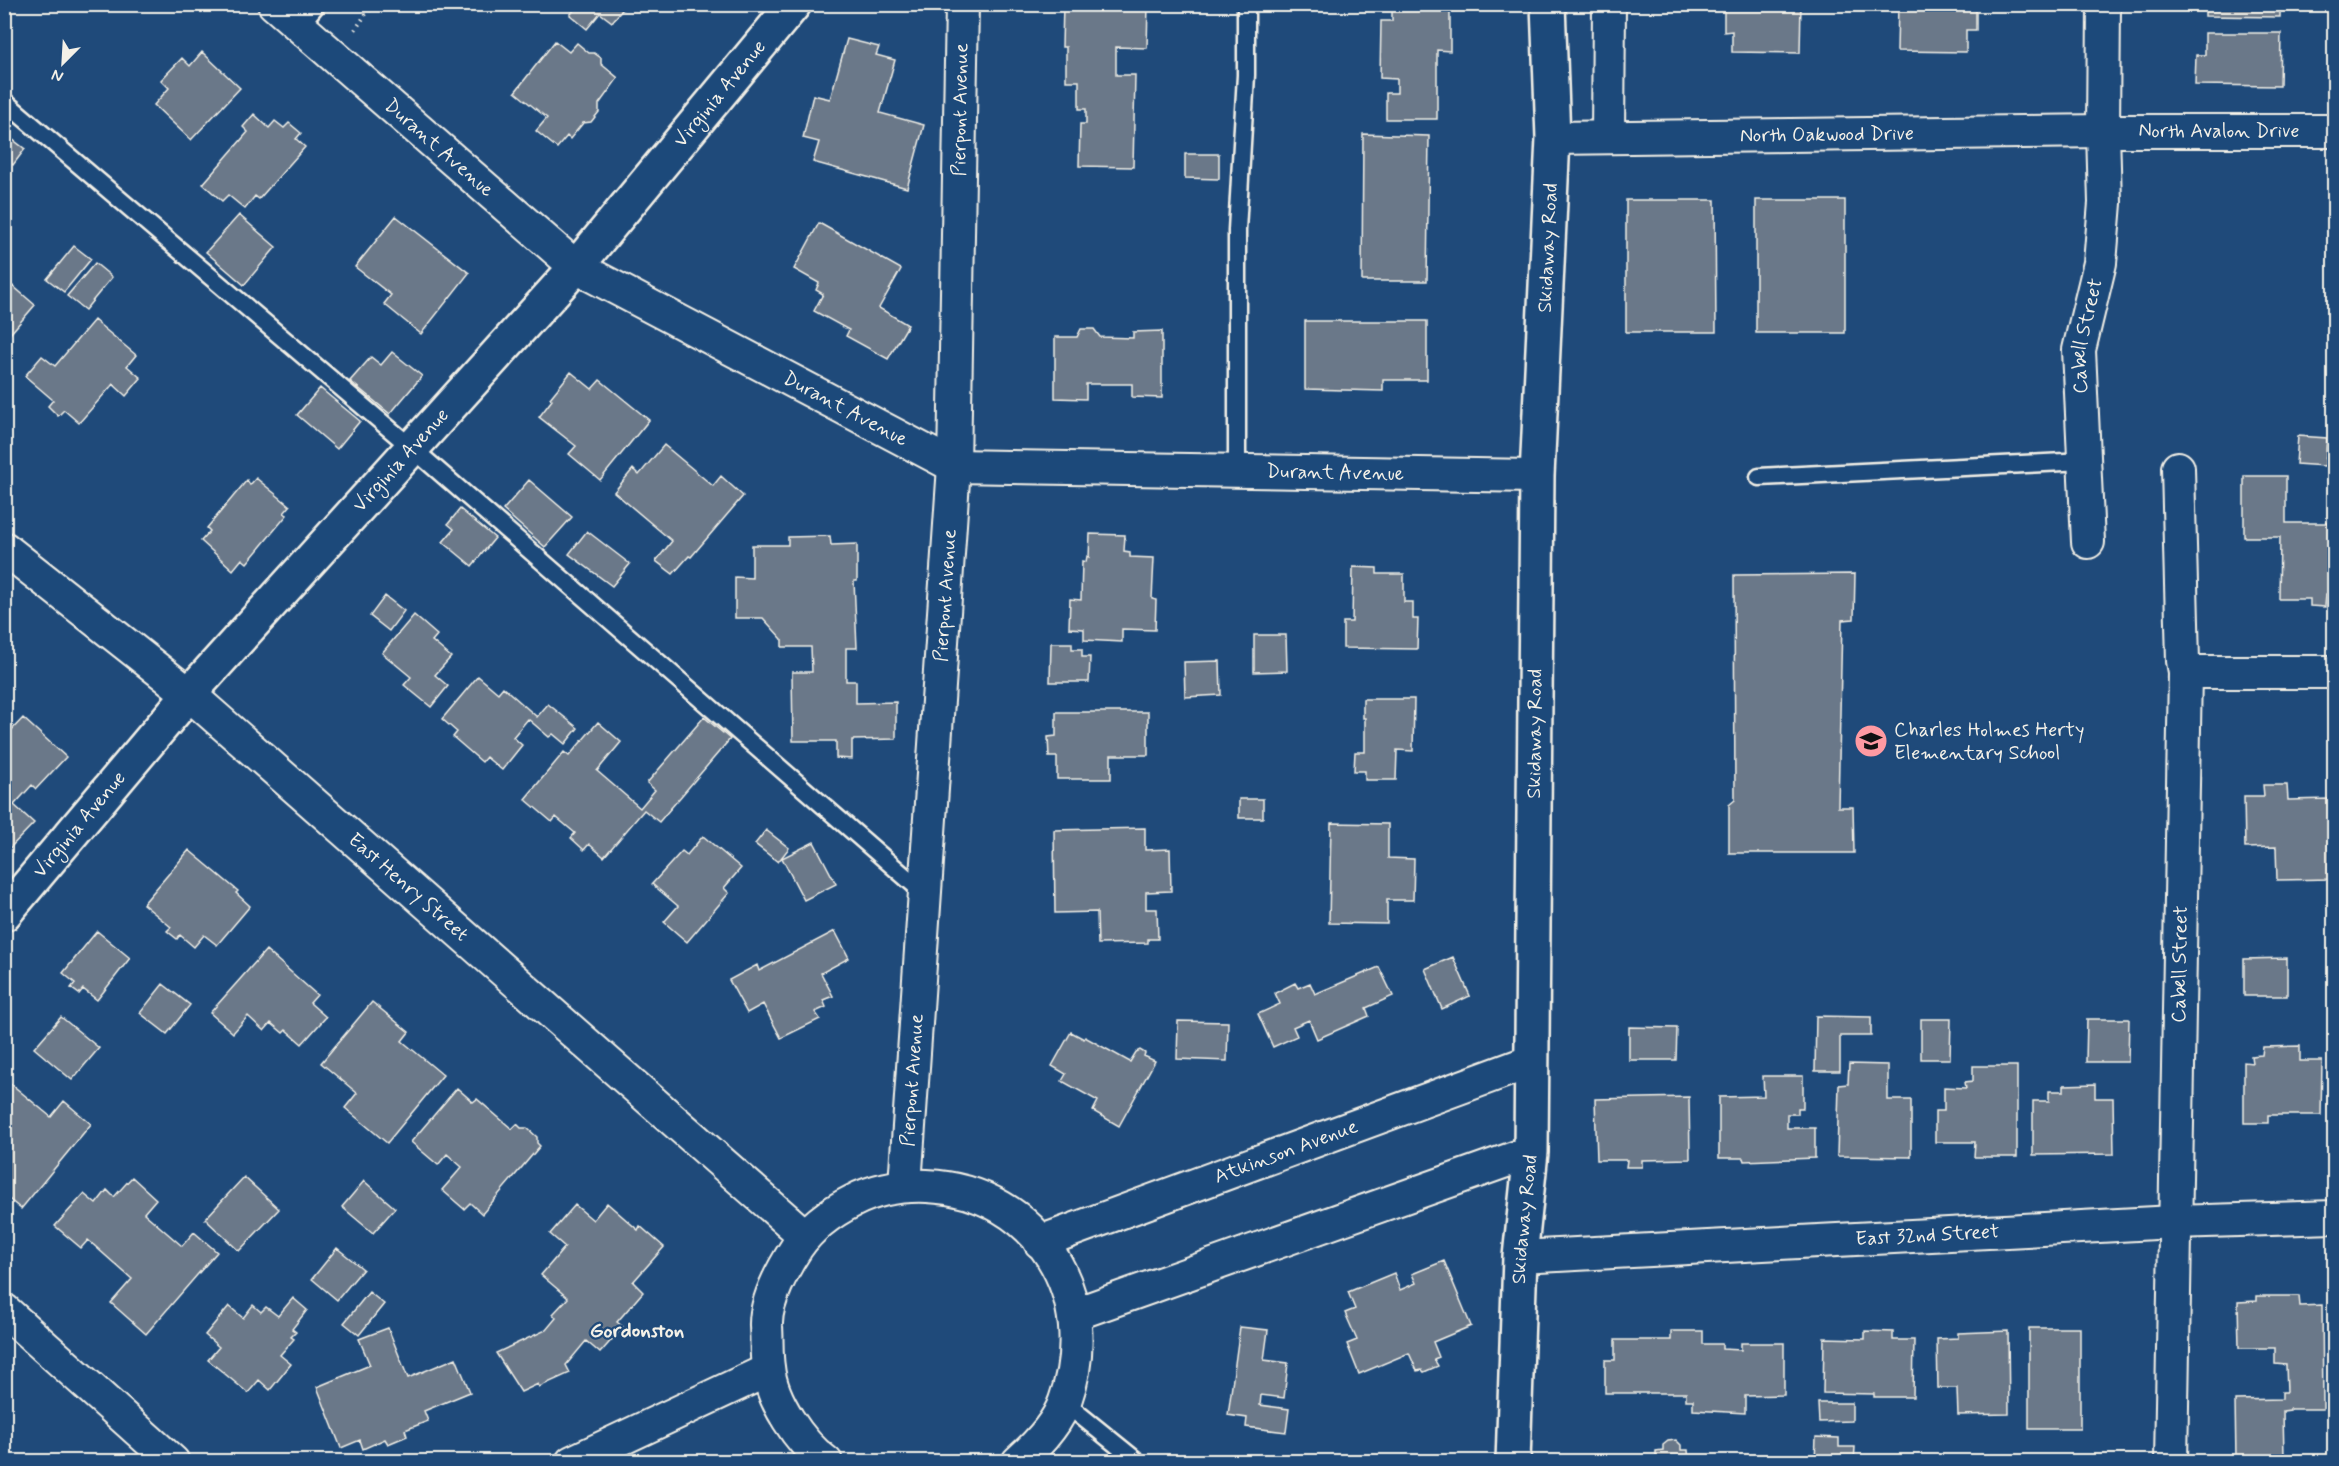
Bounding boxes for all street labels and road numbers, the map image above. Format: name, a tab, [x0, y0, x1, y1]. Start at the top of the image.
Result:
street label: Virginia Avenue	[667, 34, 772, 153]
street label: Pierpont Avenue	[946, 43, 975, 177]
street label: Durant Avenue	[378, 92, 500, 203]
street label: North Avalon Drive	[2139, 118, 2299, 145]
street label: North Oakwood Drive	[1740, 120, 1914, 149]
street label: Skidaway Road	[1531, 182, 1564, 313]
street label: Cabell Street	[2066, 275, 2109, 395]
street label: Durant Avenue	[778, 365, 913, 453]
street label: Virginia Avenue	[347, 402, 455, 518]
street label: Durant Avenue	[1266, 458, 1404, 487]
street label: Pierpont Avenue	[927, 528, 963, 663]
street label: Skidaway Road	[1521, 669, 1549, 799]
street label: Virginia Avenue	[27, 765, 132, 884]
street label: East Henry Street	[342, 827, 475, 948]
street label: Cabell Street	[2165, 905, 2194, 1023]
street label: Pierpont Avenue	[894, 1013, 930, 1148]
street label: Atkinson Avenue	[1210, 1113, 1362, 1190]
street label: Skidaway Road	[1506, 1153, 1544, 1284]
street label: East 32nd Street	[1855, 1218, 2000, 1253]

